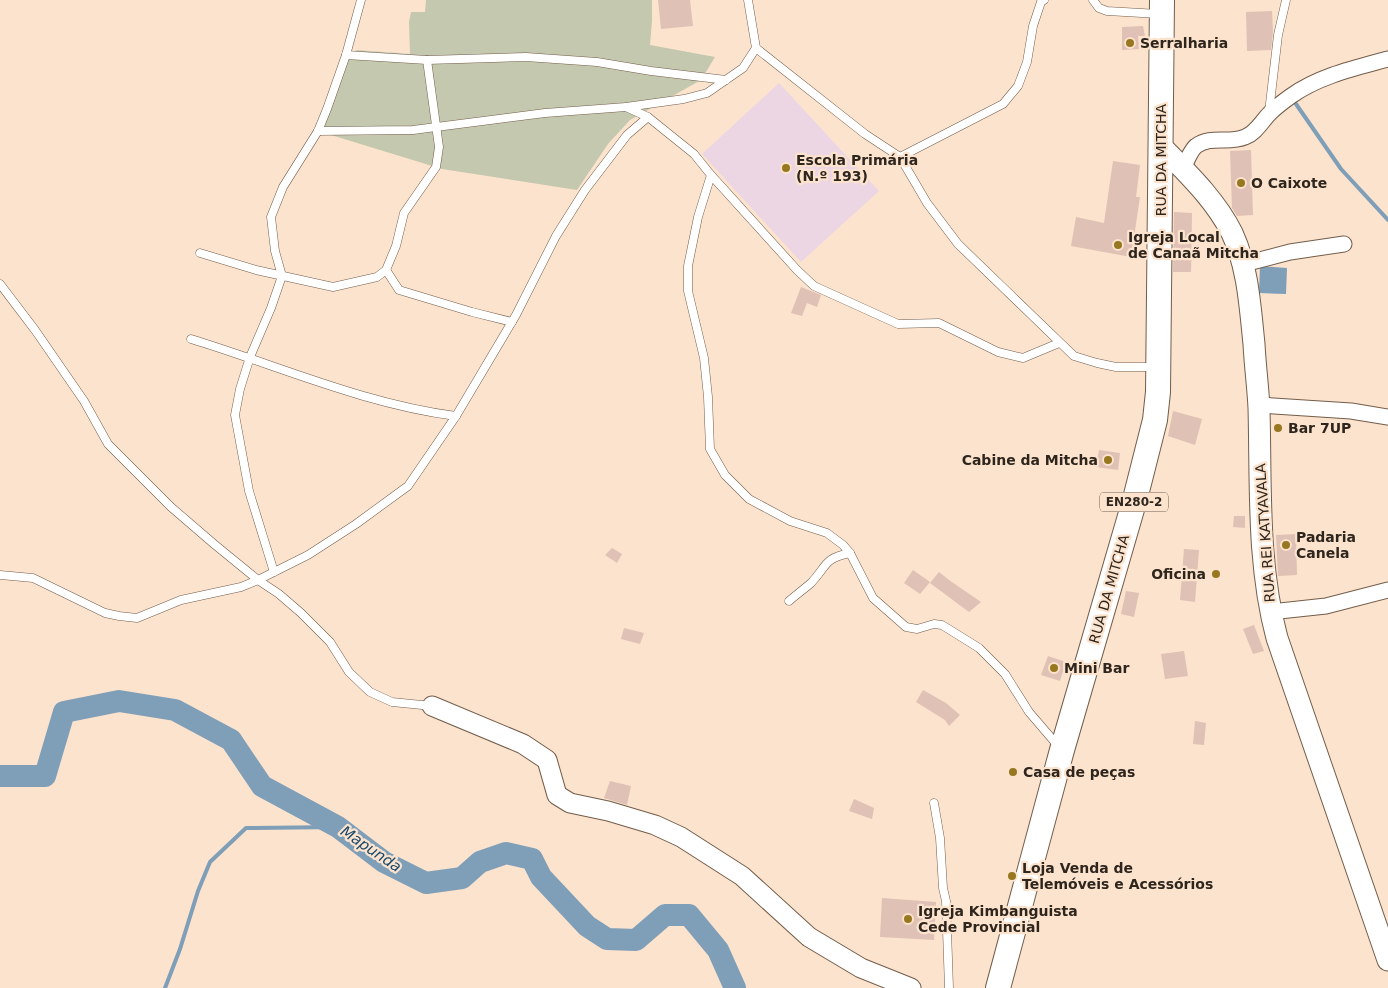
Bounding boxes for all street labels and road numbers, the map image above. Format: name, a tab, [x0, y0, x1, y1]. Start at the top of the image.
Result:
street label: RUA DA MITCHA	[1153, 103, 1169, 216]
street label: RUA REI KATYAVALA	[1252, 463, 1278, 603]
road number: EN280-2	[1100, 492, 1168, 512]
street label: RUA DA MITCHA	[1086, 532, 1132, 645]

